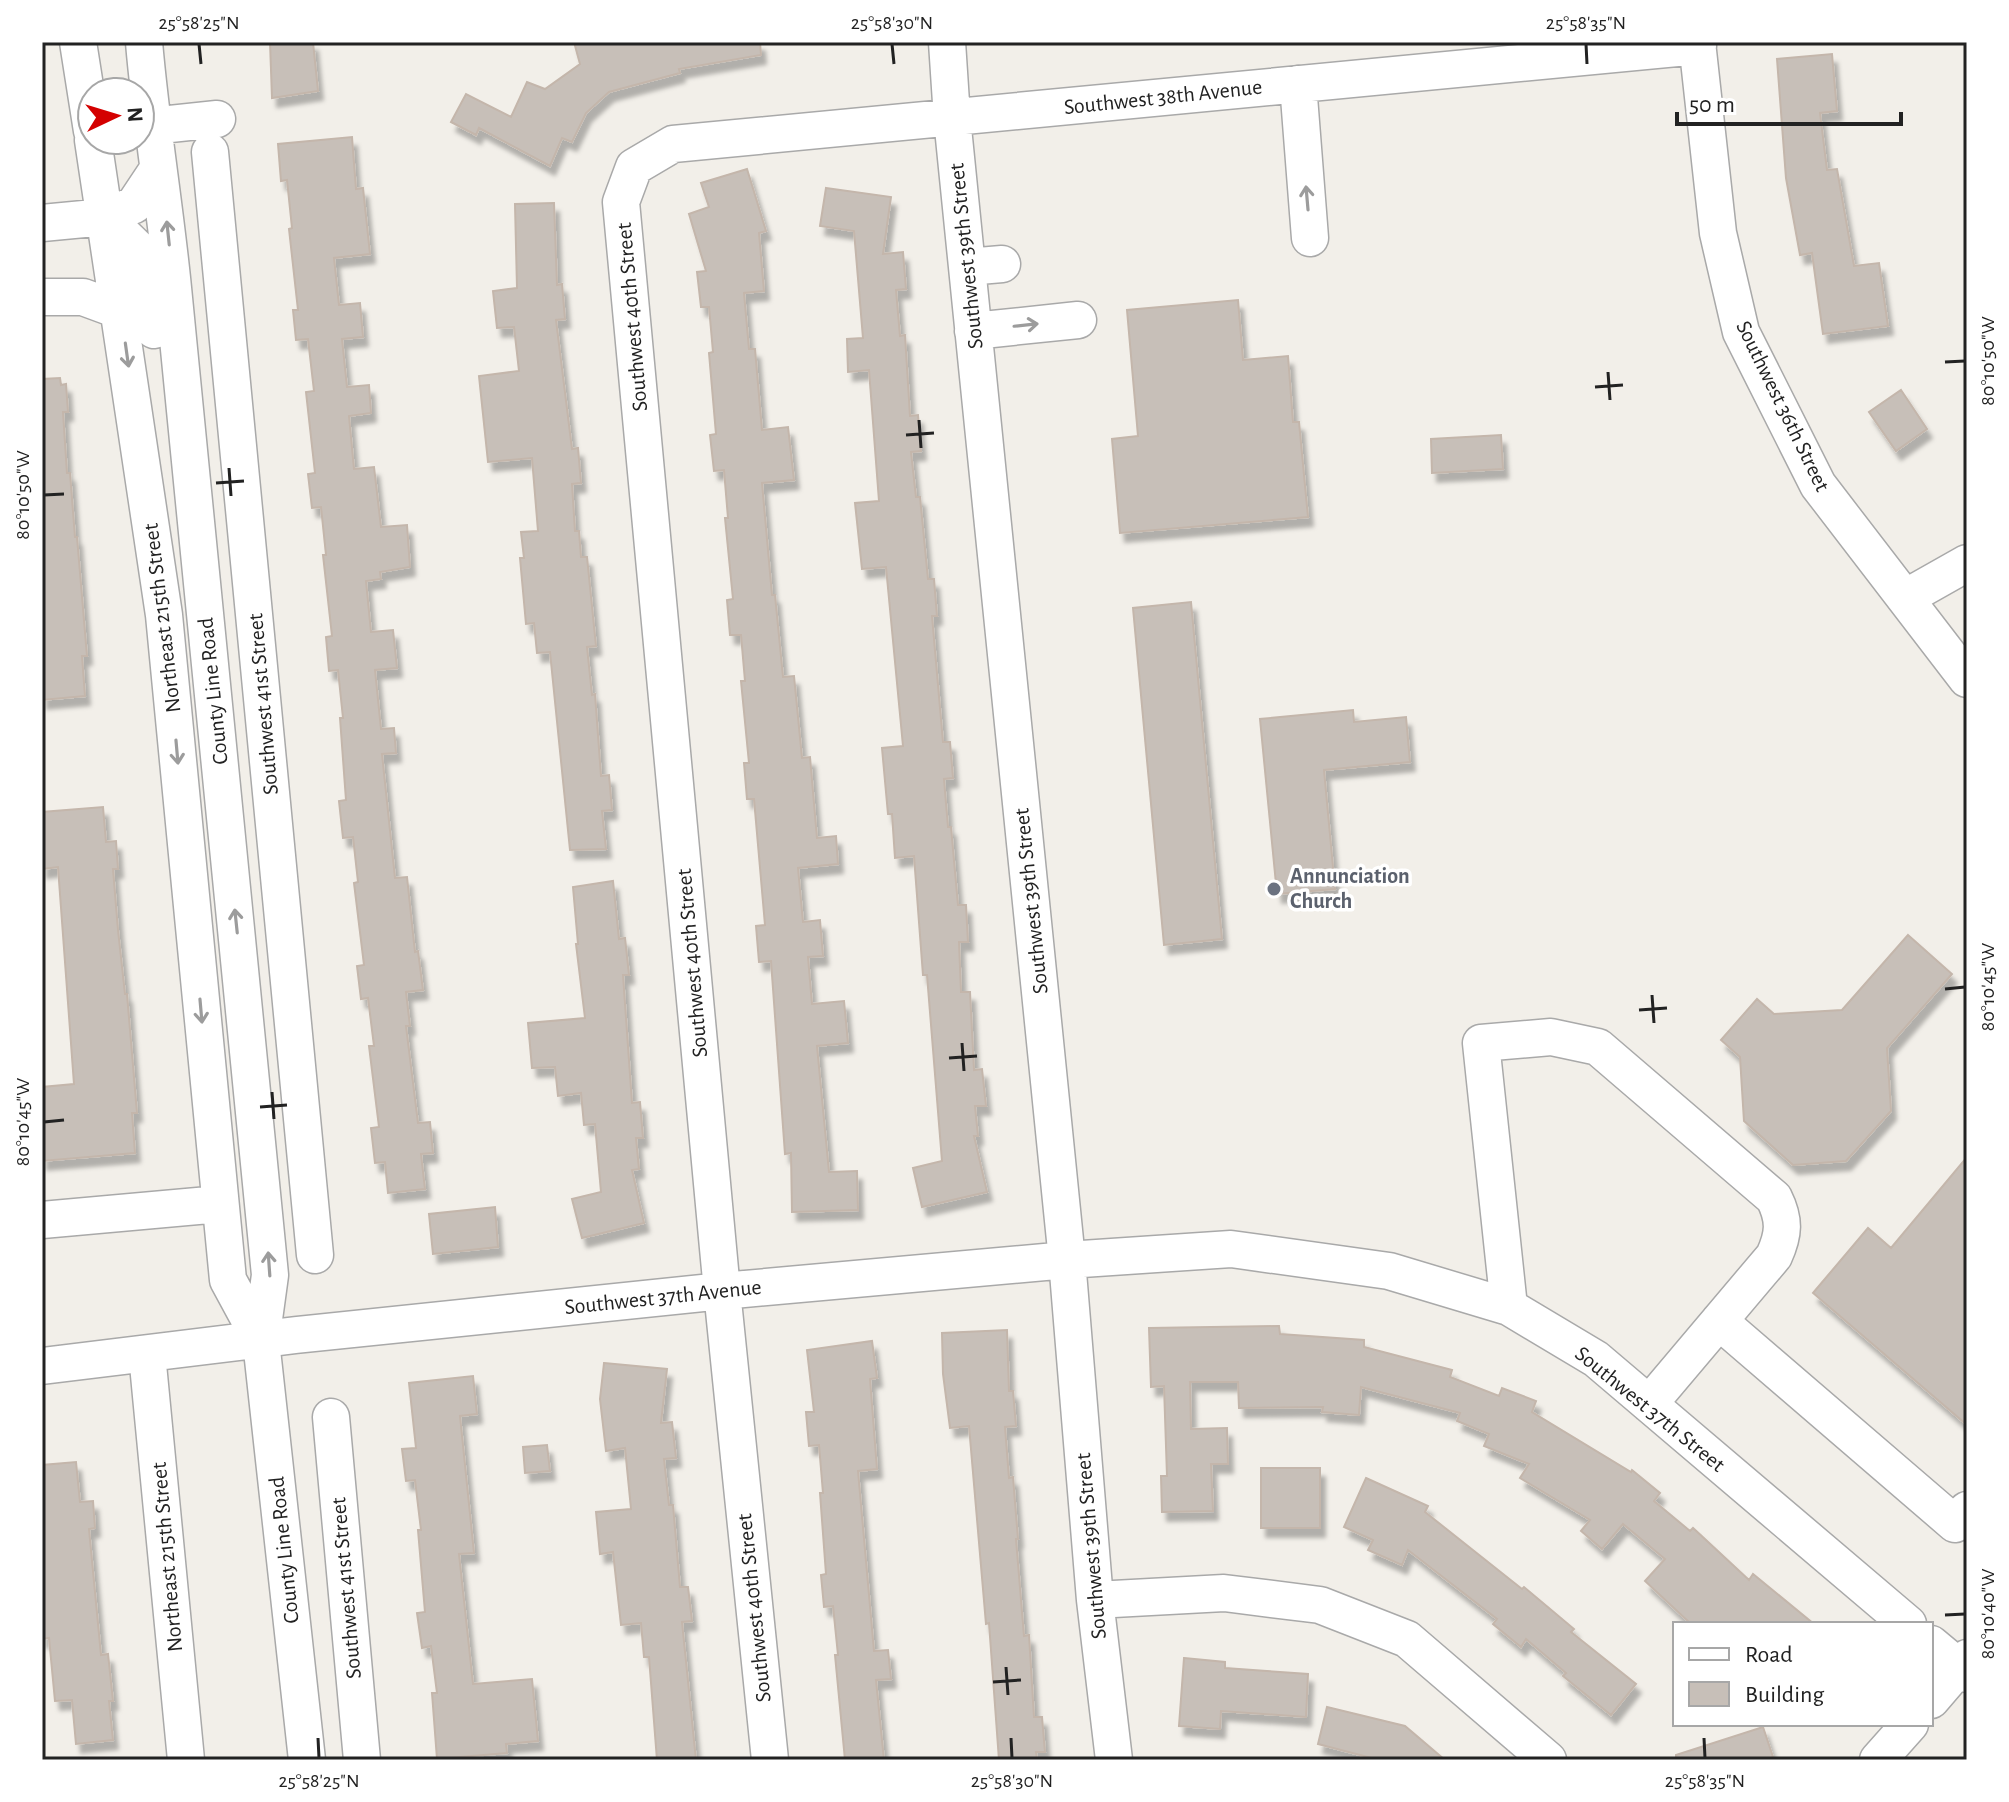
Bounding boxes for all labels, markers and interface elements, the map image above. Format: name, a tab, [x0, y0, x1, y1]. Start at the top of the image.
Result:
text: 25°58'25"N	[158, 13, 240, 33]
text: 25°58'30"N	[851, 13, 933, 33]
text: 25°58'35"N	[1546, 13, 1626, 33]
north arrow	[76, 76, 156, 156]
street label: Southwest 38th Avenue	[1063, 76, 1263, 118]
scale bar	[1677, 76, 1901, 126]
text: 50 m	[1689, 93, 1735, 117]
text: N	[123, 106, 146, 123]
street label: Southwest 39th Street	[945, 162, 987, 350]
one-way arrow	[1299, 185, 1314, 212]
one-way arrow	[160, 220, 175, 247]
street label: Southwest 40th Street	[613, 222, 651, 412]
text: 80°10'50"W	[1978, 316, 1998, 406]
street label: Southwest 36th Street	[1732, 317, 1834, 495]
one-way arrow	[1012, 318, 1039, 333]
one-way arrow	[120, 342, 135, 368]
text: 80°10'50"W	[13, 450, 33, 540]
street label: Northeast 215th Street	[139, 522, 185, 714]
street label: Southwest 41st Street	[244, 612, 282, 796]
street label: County Line Road	[194, 616, 232, 766]
one-way arrow	[170, 738, 185, 765]
street label: Southwest 39th Street	[1010, 807, 1052, 995]
place label: Annunciation Church	[1290, 865, 1410, 912]
street label: Southwest 40th Street	[673, 868, 711, 1058]
marker: Annunciation Church	[1265, 880, 1283, 898]
one-way arrow	[228, 908, 243, 935]
text: 80°10'45"W	[1978, 943, 1998, 1031]
one-way arrow	[194, 997, 209, 1024]
text: 80°10'45"W	[13, 1078, 33, 1166]
one-way arrow	[261, 1251, 276, 1277]
street label: Southwest 37th Avenue	[563, 1276, 763, 1318]
street label: Southwest 37th Street	[1571, 1342, 1729, 1476]
street label: Southwest 39th Street	[1072, 1452, 1110, 1640]
street label: Northeast 215th Street	[148, 1461, 186, 1653]
street label: County Line Road	[265, 1475, 303, 1625]
street label: Southwest 41st Street	[327, 1496, 365, 1680]
street label: Southwest 40th Street	[733, 1513, 775, 1703]
text: 80°10'40"W	[1978, 1569, 1998, 1659]
legend	[1673, 1622, 1933, 1726]
text: Road	[1745, 1643, 1793, 1667]
text: Building	[1745, 1683, 1824, 1707]
text: 25°58'25"N	[278, 1771, 360, 1791]
text: 25°58'30"N	[971, 1771, 1053, 1791]
text: 25°58'35"N	[1665, 1771, 1745, 1791]

